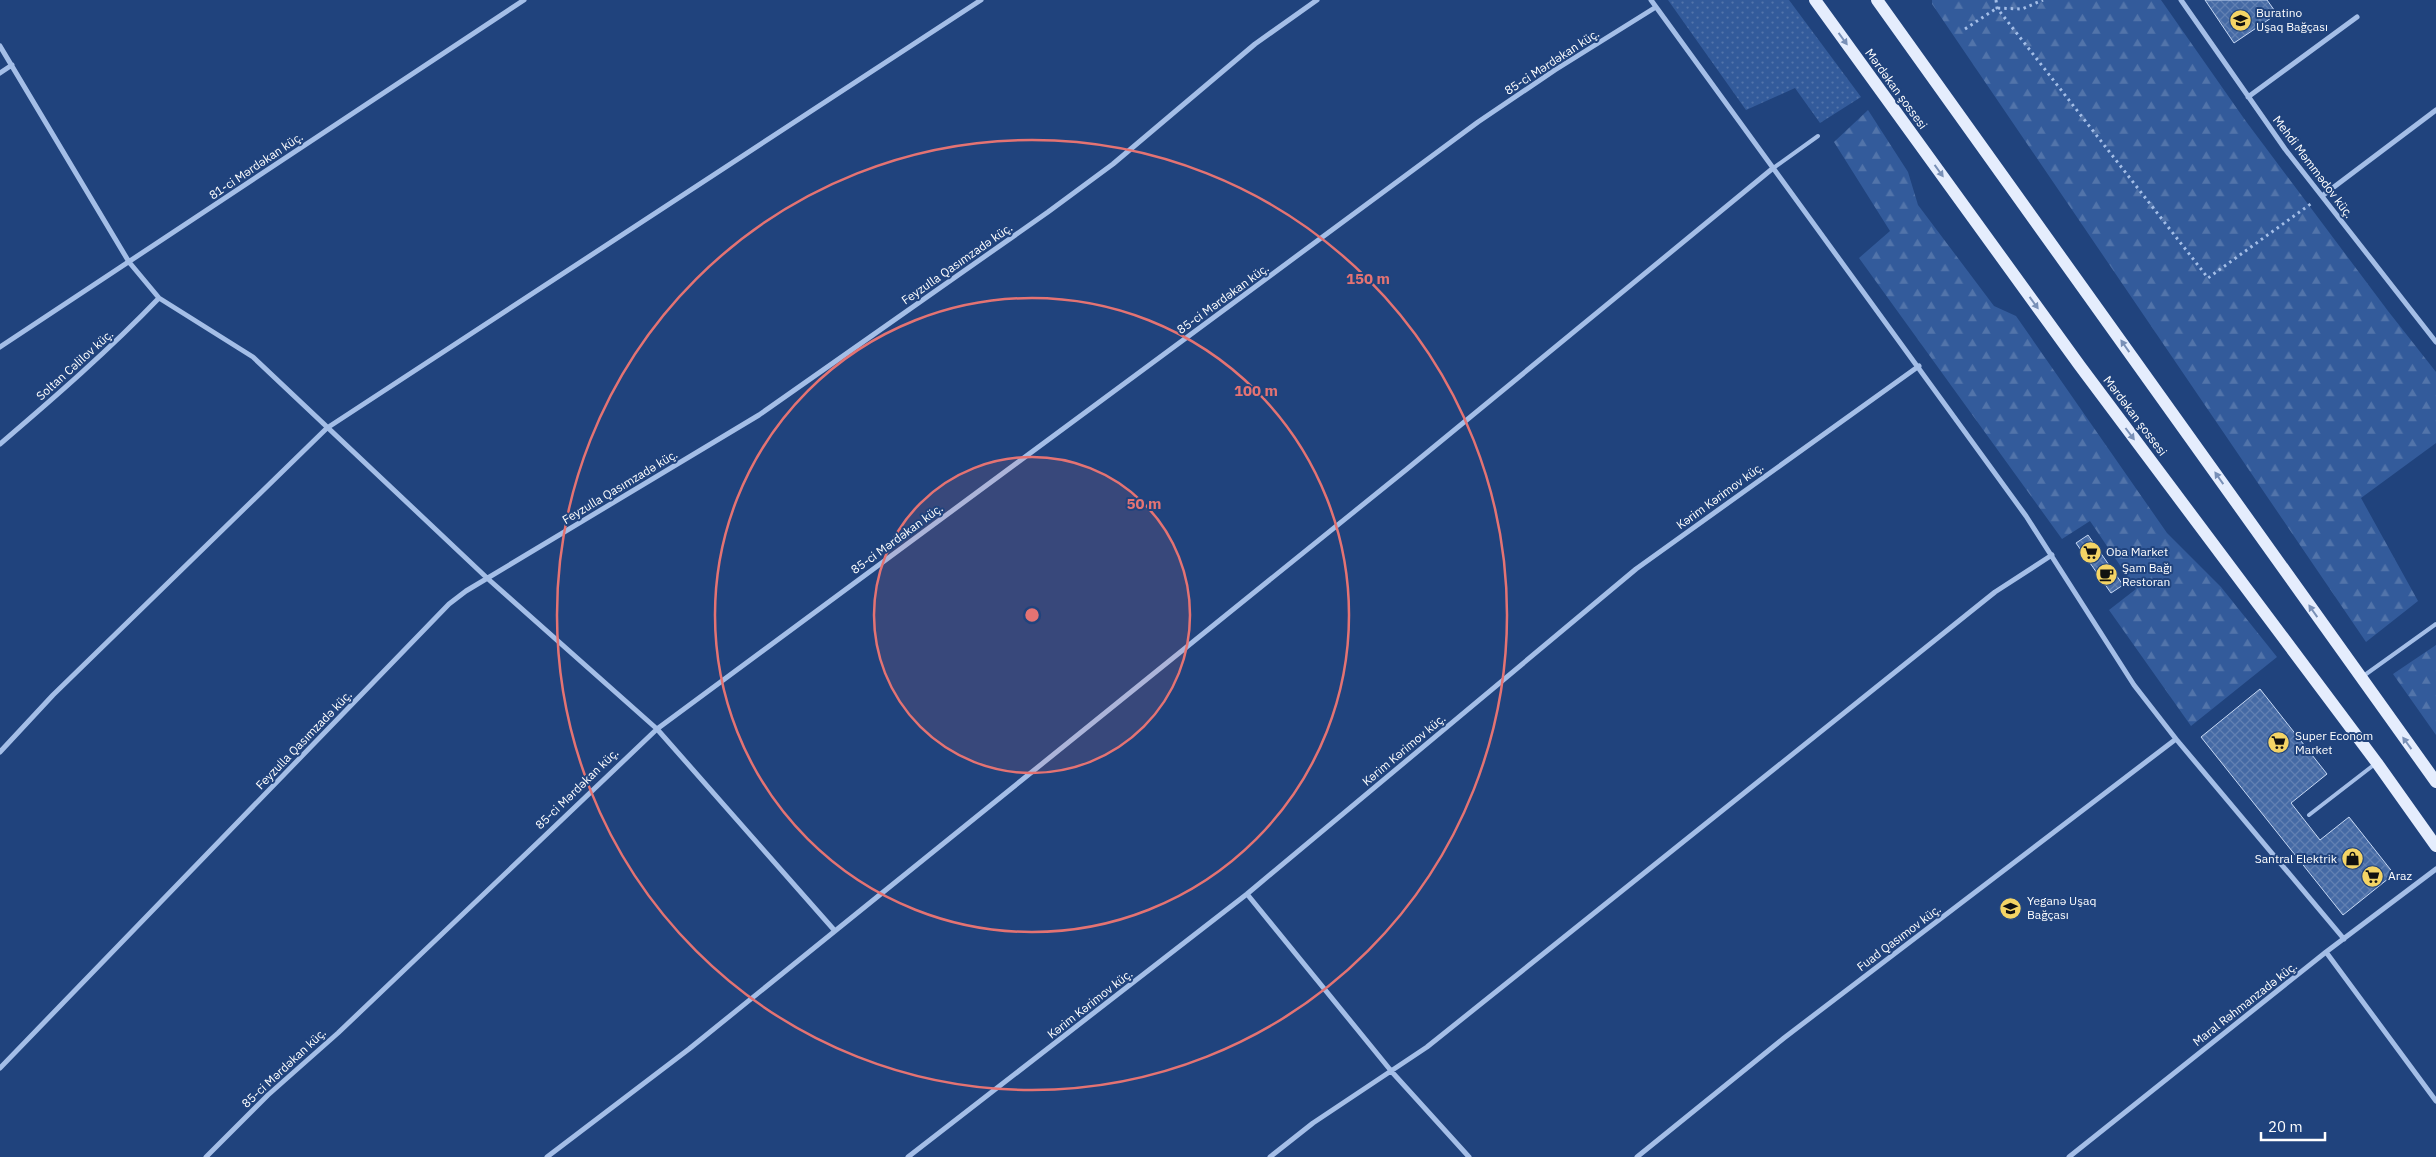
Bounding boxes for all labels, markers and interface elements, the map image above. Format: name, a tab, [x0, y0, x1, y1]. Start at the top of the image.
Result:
place label: Buratino Uşaq Bağçası	[2256, 5, 2328, 34]
school or university icon: Buratino Uşaq Bağçası	[2228, 8, 2252, 32]
street label: 85-ci Mərdəkan küç.	[1502, 25, 1602, 98]
one-way arrow	[1838, 33, 1848, 46]
street label: Mərdəkan şossesi	[1862, 45, 1931, 132]
street label: Mehdi Məmmədov küç.	[2270, 112, 2357, 221]
street label: 81-ci Mərdəkan küç.	[206, 129, 306, 203]
one-way arrow	[1934, 164, 1944, 178]
street label: Feyzulla Qasımzadə küç.	[898, 220, 1015, 308]
street label: 85-ci Mərdəkan küç.	[1174, 260, 1272, 337]
text: 150 m	[1346, 269, 1390, 288]
one-way arrow	[2029, 296, 2039, 310]
street label: Soltan Cəlilov küç.	[33, 326, 116, 403]
one-way arrow	[2120, 339, 2130, 353]
street label: Mərdəkan şossesi	[2100, 373, 2170, 459]
text: 100 m	[1234, 381, 1278, 400]
one-way arrow	[2125, 427, 2135, 441]
street label: Feyzulla Qasımzadə küç.	[559, 446, 680, 527]
street label: Kərim Kərimov küç.	[1673, 459, 1766, 532]
one-way arrow	[2214, 471, 2224, 485]
text: 50 m	[1127, 494, 1161, 513]
street label: 85-ci Mərdəkan küç.	[848, 500, 946, 577]
supermarket icon: Oba Market	[2078, 540, 2102, 564]
place label: Oba Market	[2106, 544, 2168, 559]
place label: Şam Bağı Restoran	[2122, 560, 2172, 589]
cafe icon: Şam Bağı Restoran	[2094, 563, 2118, 587]
one-way arrow	[2308, 604, 2318, 618]
centre of rings	[1023, 606, 1041, 624]
street label: Feyzulla Qasımzadə küç.	[252, 687, 355, 792]
street label: Kərim Kərimov küç.	[1359, 710, 1448, 789]
place label: Super Econom Market	[2295, 728, 2373, 757]
supermarket icon: Super Econom Market	[2267, 731, 2291, 755]
one-way arrow	[2402, 737, 2413, 750]
street label: 85-ci Mərdəkan küç.	[532, 745, 621, 832]
shop icon: Santral Elektrik	[2341, 847, 2365, 871]
place label: Santral Elektrik	[2255, 851, 2338, 866]
supermarket icon: Araz	[2360, 864, 2384, 888]
place label: Araz	[2388, 868, 2412, 883]
place label: Yeganə Uşaq Bağçası	[2027, 893, 2096, 922]
school or university icon: Yeganə Uşaq Bağçası	[1999, 896, 2023, 920]
street label: Fuad Qasımov küç.	[1854, 901, 1944, 974]
street label: Maral Rəhmanzadə küç.	[2190, 958, 2300, 1049]
street label: Kərim Kərimov küç.	[1044, 966, 1135, 1042]
street label: 85-ci Mərdəkan küç.	[238, 1025, 329, 1111]
scale bar	[2261, 1110, 2325, 1142]
text: 20 m	[2268, 1117, 2303, 1136]

